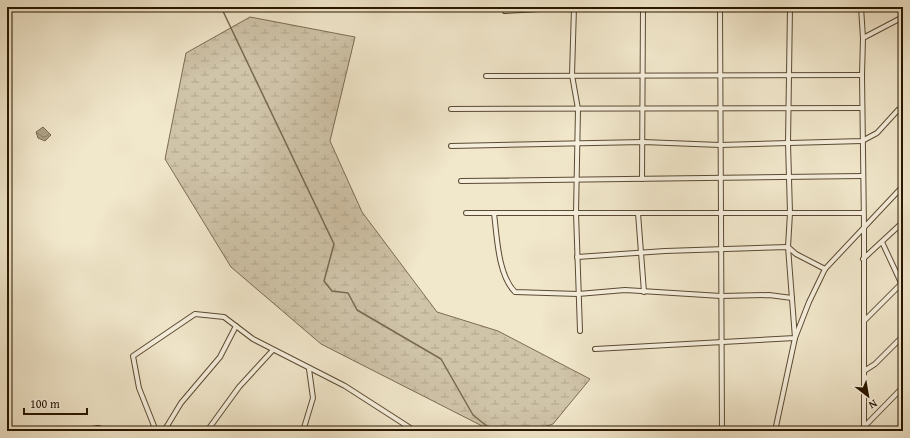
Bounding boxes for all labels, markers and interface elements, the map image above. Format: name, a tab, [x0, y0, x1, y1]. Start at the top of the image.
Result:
north arrow	[848, 376, 888, 416]
scale bar	[24, 390, 87, 416]
text: 100 m	[30, 395, 60, 412]
text: N	[865, 396, 880, 414]

